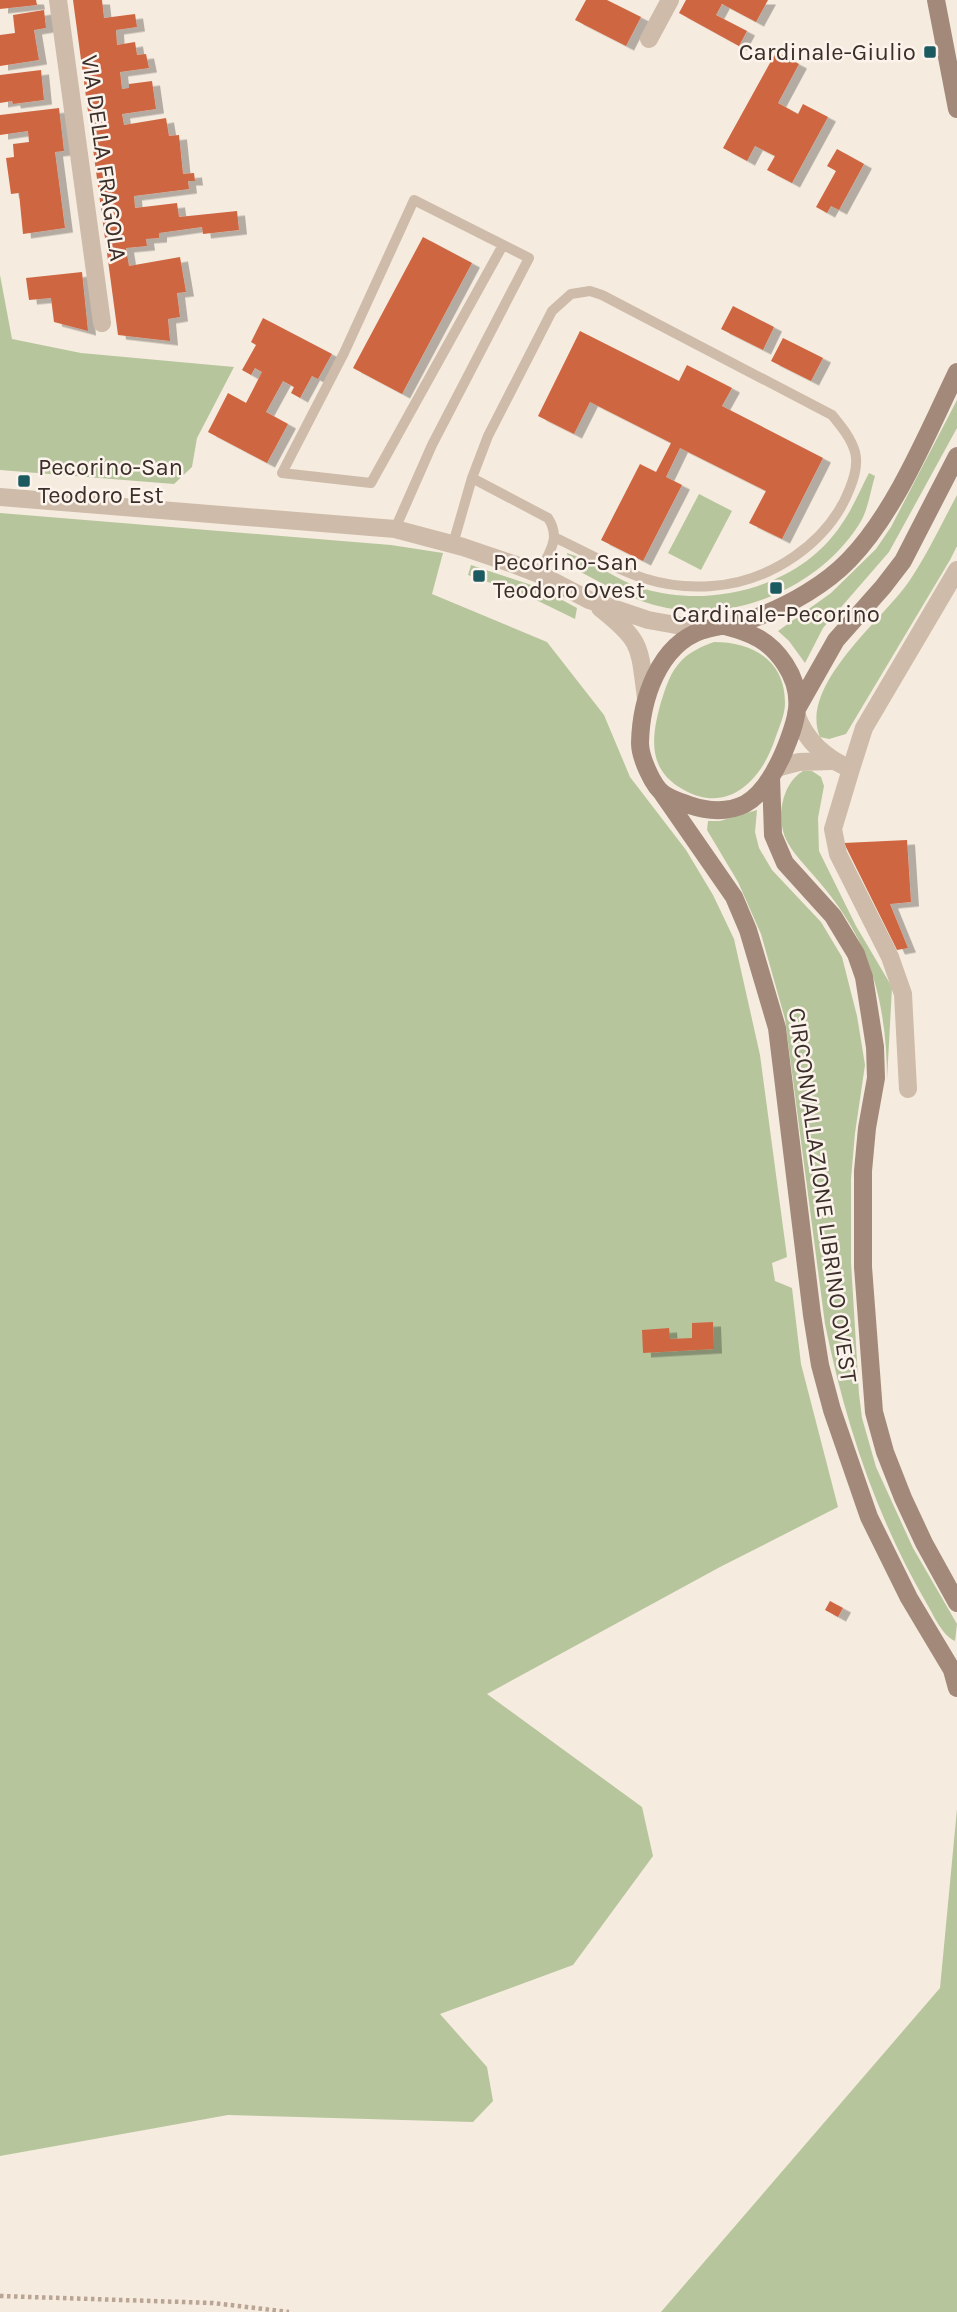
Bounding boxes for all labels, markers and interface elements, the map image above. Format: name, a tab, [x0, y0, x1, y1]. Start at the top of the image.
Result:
place label: Cardinale-Giulio	[739, 38, 916, 66]
marker: Cardinale-Giulio	[922, 44, 938, 60]
street label: VIA DELLA FRAGOLA	[76, 53, 132, 263]
place label: Pecorino-San Teodoro Est	[38, 453, 183, 509]
marker: Pecorino-San Teodoro Est	[16, 473, 32, 489]
place label: Pecorino-San Teodoro Ovest	[493, 548, 645, 604]
marker: Pecorino-San Teodoro Ovest	[471, 568, 487, 584]
marker: Cardinale-Pecorino	[768, 580, 784, 596]
place label: Cardinale-Pecorino	[672, 600, 880, 628]
street label: CIRCONVALLAZIONE LIBRINO OVEST	[783, 1006, 863, 1384]

